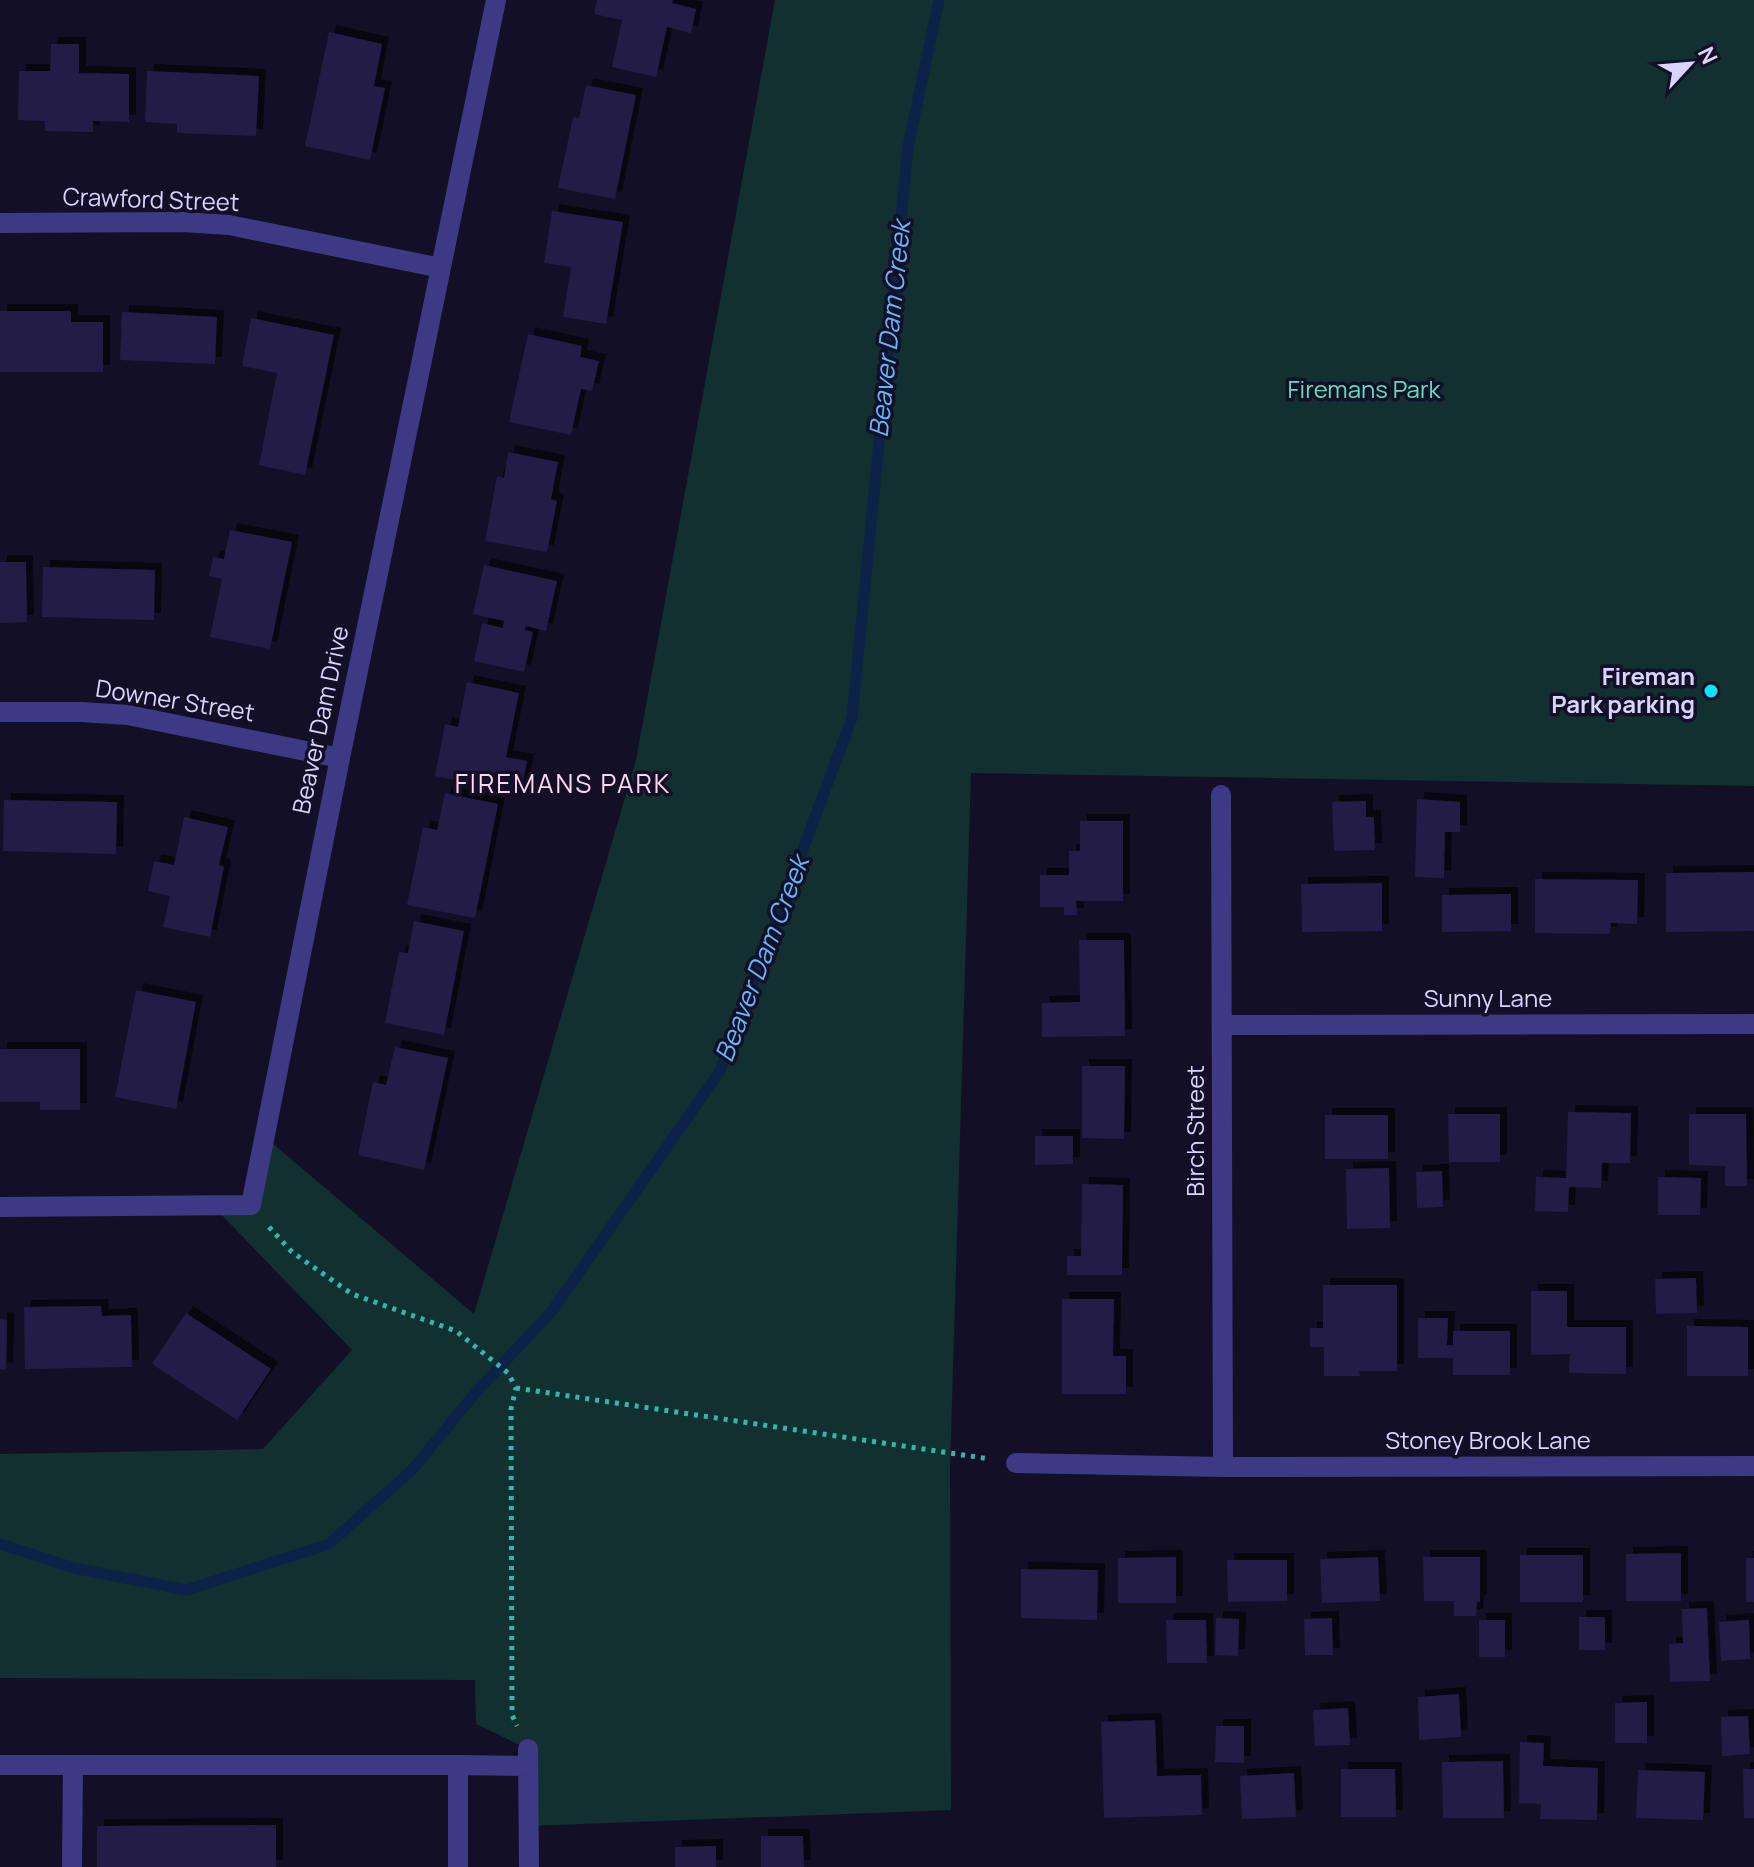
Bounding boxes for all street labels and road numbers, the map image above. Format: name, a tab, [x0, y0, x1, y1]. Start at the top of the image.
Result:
street label: Crawford Street	[62, 179, 240, 218]
street label: Beaver Dam Drive	[284, 623, 356, 817]
street label: Downer Street	[93, 671, 257, 728]
street label: Sunny Lane	[1424, 981, 1552, 1014]
street label: Birch Street	[1178, 1065, 1211, 1197]
street label: Stoney Brook Lane	[1385, 1423, 1591, 1456]

